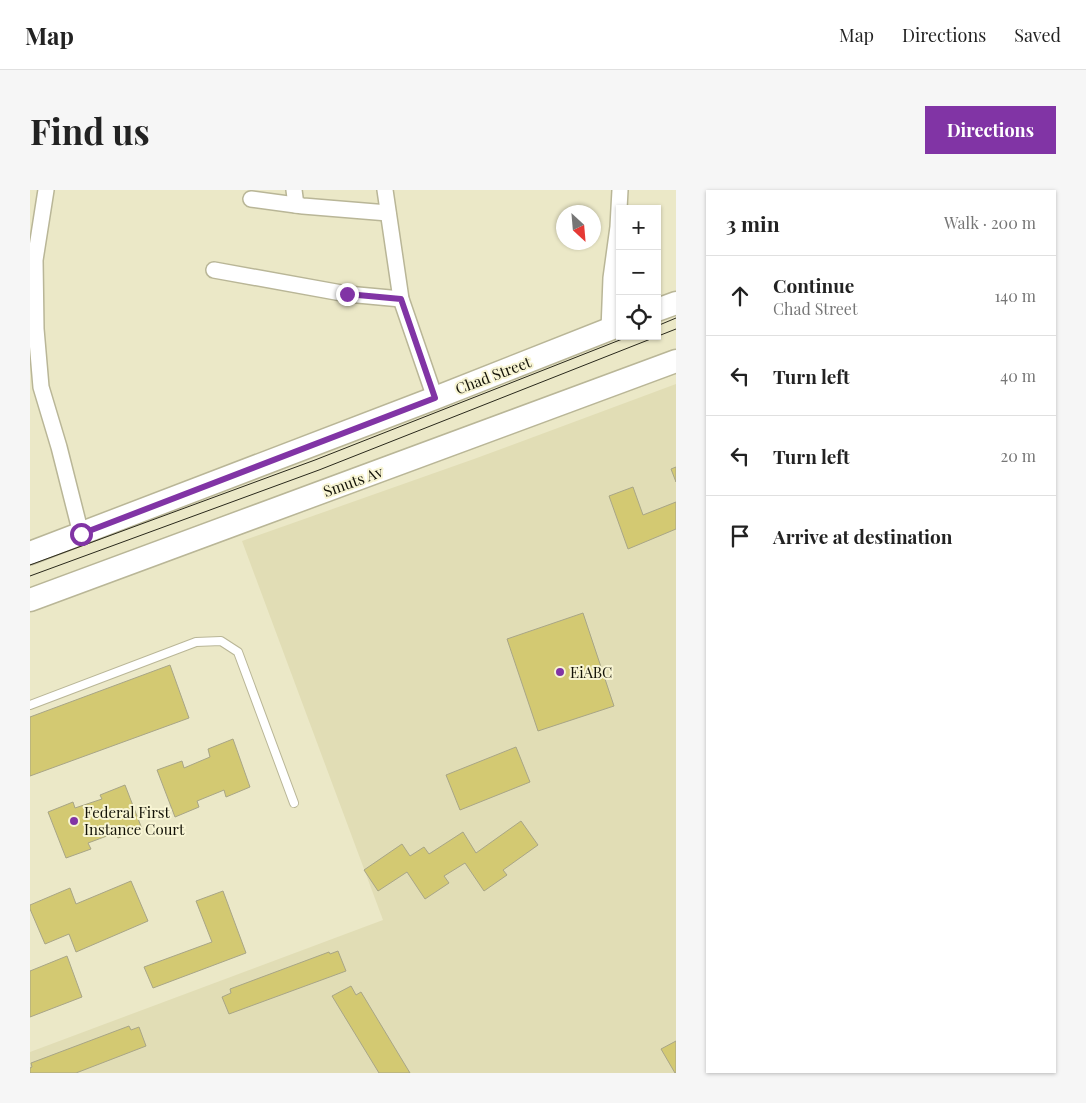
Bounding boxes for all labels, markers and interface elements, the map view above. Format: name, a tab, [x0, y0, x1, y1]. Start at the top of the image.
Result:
text: Map	[25, 19, 74, 51]
text: Map	[839, 23, 874, 47]
text: Directions	[902, 23, 986, 47]
text: Saved	[1014, 23, 1061, 47]
button: Directions	[925, 106, 1056, 154]
text: Find us	[30, 107, 150, 154]
north arrow	[556, 205, 601, 250]
map controls	[616, 205, 661, 340]
button: +	[616, 205, 661, 250]
text: 3 min	[726, 209, 780, 237]
text: Walk · 200 m	[944, 212, 1036, 233]
button: −	[616, 250, 661, 295]
text: Continue	[773, 272, 854, 298]
icon: ahead	[726, 282, 754, 310]
route end	[336, 283, 359, 306]
text: 140 m	[994, 285, 1036, 306]
button: locate	[616, 295, 661, 340]
text: Chad Street	[773, 298, 858, 319]
street label: Chad Street	[452, 351, 534, 399]
icon: left	[726, 362, 754, 390]
text: Turn left	[773, 363, 850, 389]
text: 40 m	[1000, 365, 1036, 386]
icon: left	[726, 442, 754, 470]
text: Turn left	[773, 443, 850, 469]
text: 20 m	[1001, 445, 1036, 466]
street label: Smuts Av	[320, 461, 386, 501]
icon: arrive	[726, 522, 754, 550]
route start	[70, 523, 93, 546]
text: Arrive at destination	[773, 523, 953, 549]
place label: EiABC	[570, 662, 612, 682]
marker: EiABC	[554, 666, 566, 678]
place label: Federal First Instance Court	[84, 802, 185, 839]
marker: Federal First Instance Court	[68, 815, 80, 827]

